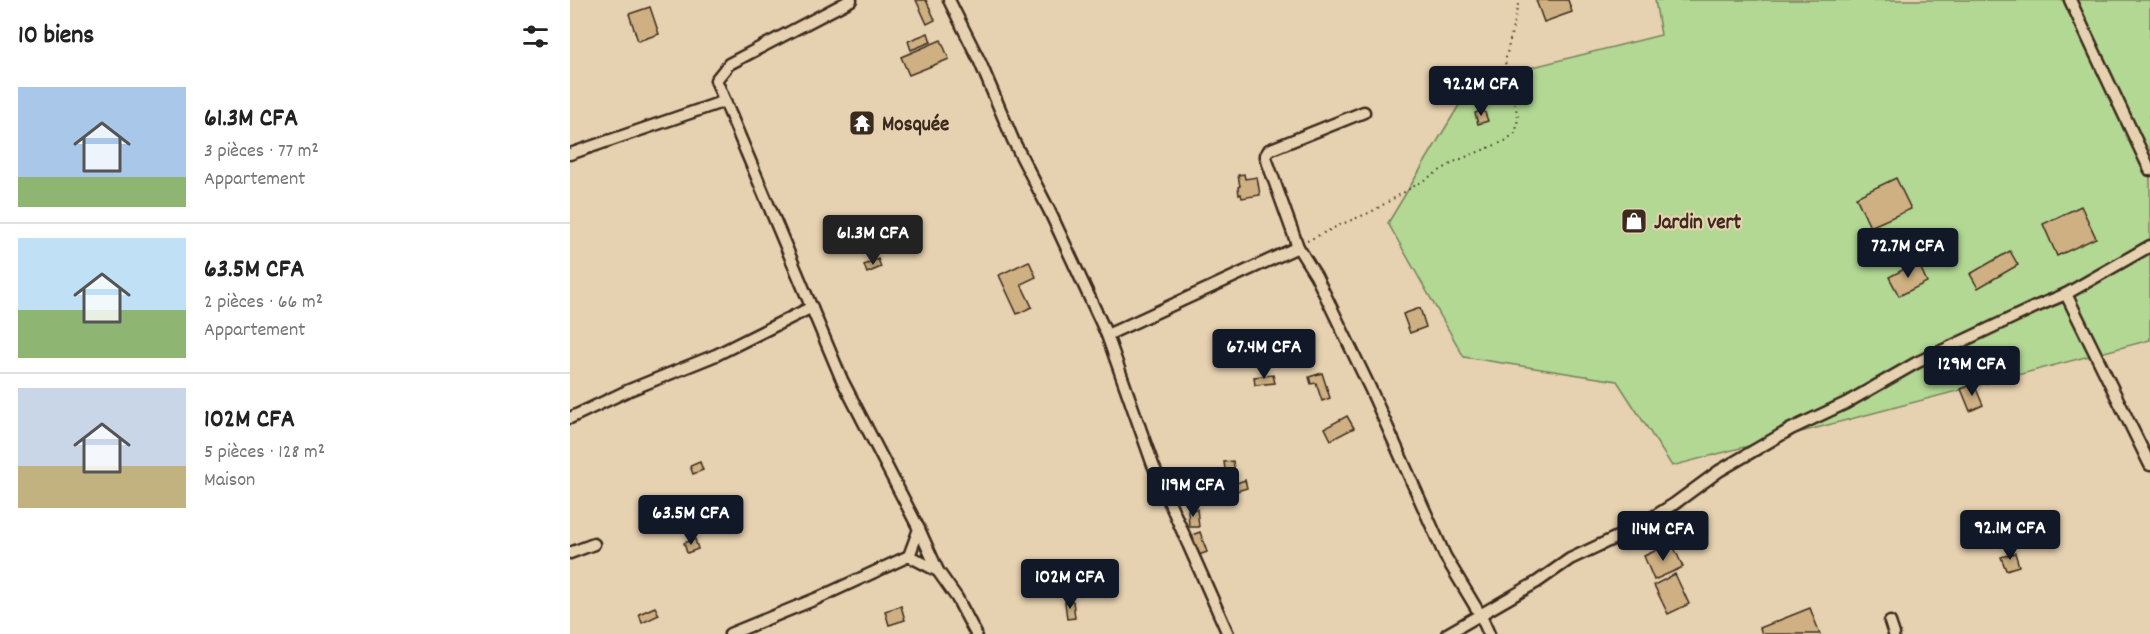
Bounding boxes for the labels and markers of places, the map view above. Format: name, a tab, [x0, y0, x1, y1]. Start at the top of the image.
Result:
pin: 92.2M CFA	[1412, 66, 1550, 117]
temple icon: Mosquée	[847, 108, 877, 138]
place label: Mosquée	[882, 111, 949, 141]
shop icon: Jardin vert	[1619, 206, 1649, 236]
place label: Jardin vert	[1654, 209, 1741, 239]
pin: 61.3M CFA	[804, 215, 942, 266]
pin: 72.7M CFA	[1839, 228, 1977, 279]
pin: 67.4M CFA	[1195, 329, 1333, 380]
pin: 129M CFA	[1910, 346, 2034, 397]
pin: 119M CFA	[1131, 467, 1255, 518]
pin: 63.5M CFA	[622, 495, 760, 546]
pin: 92.1M CFA	[1941, 510, 2079, 561]
pin: 114M CFA	[1601, 511, 1725, 562]
pin: 102M CFA	[1008, 559, 1132, 610]

